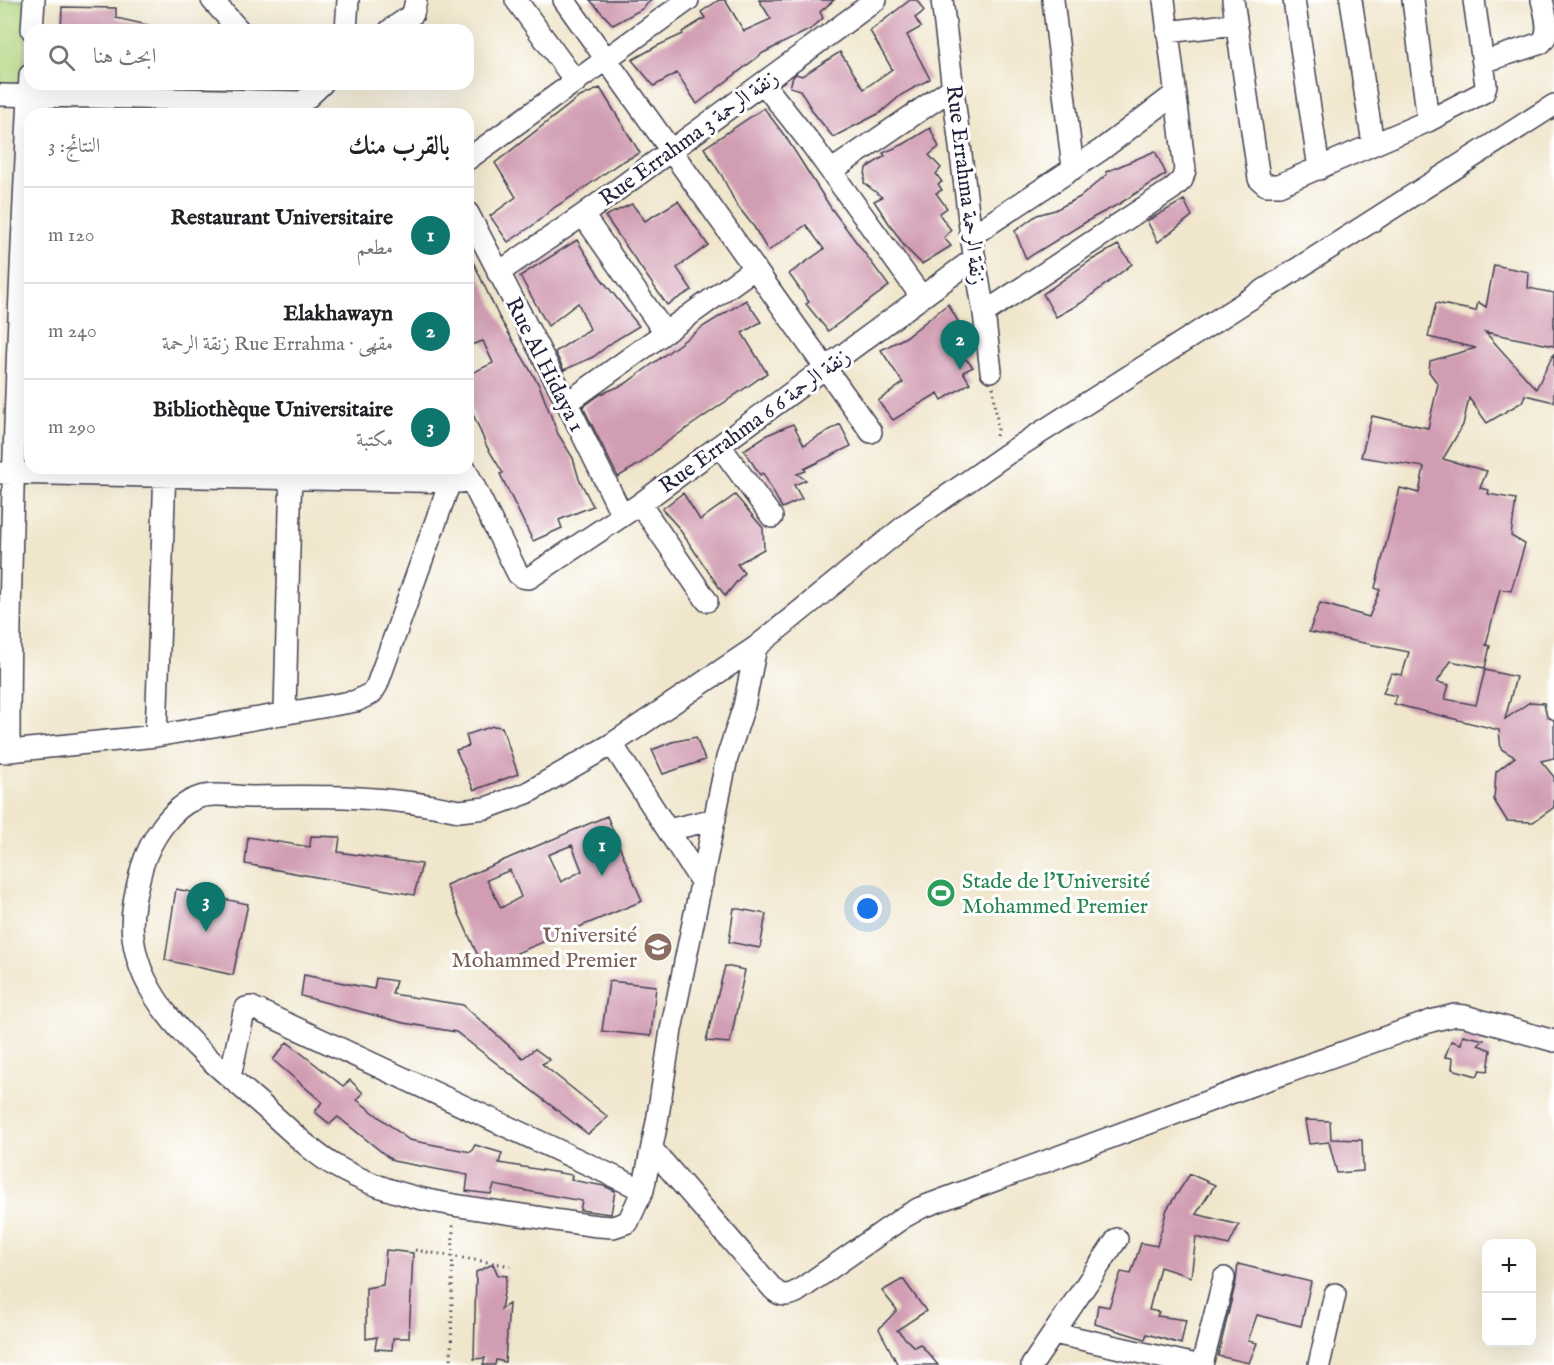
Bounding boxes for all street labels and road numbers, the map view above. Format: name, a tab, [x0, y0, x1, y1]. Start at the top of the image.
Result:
street label: Rue Errahma 3 زنقة الرحمة	[594, 64, 784, 213]
street label: Rue Errahma زنقة الرحمة	[939, 83, 991, 287]
street label: Rue Al Hidaya 1	[498, 293, 590, 437]
street label: Rue Errahma 6 6 زنقة الرحمة	[654, 343, 856, 500]

